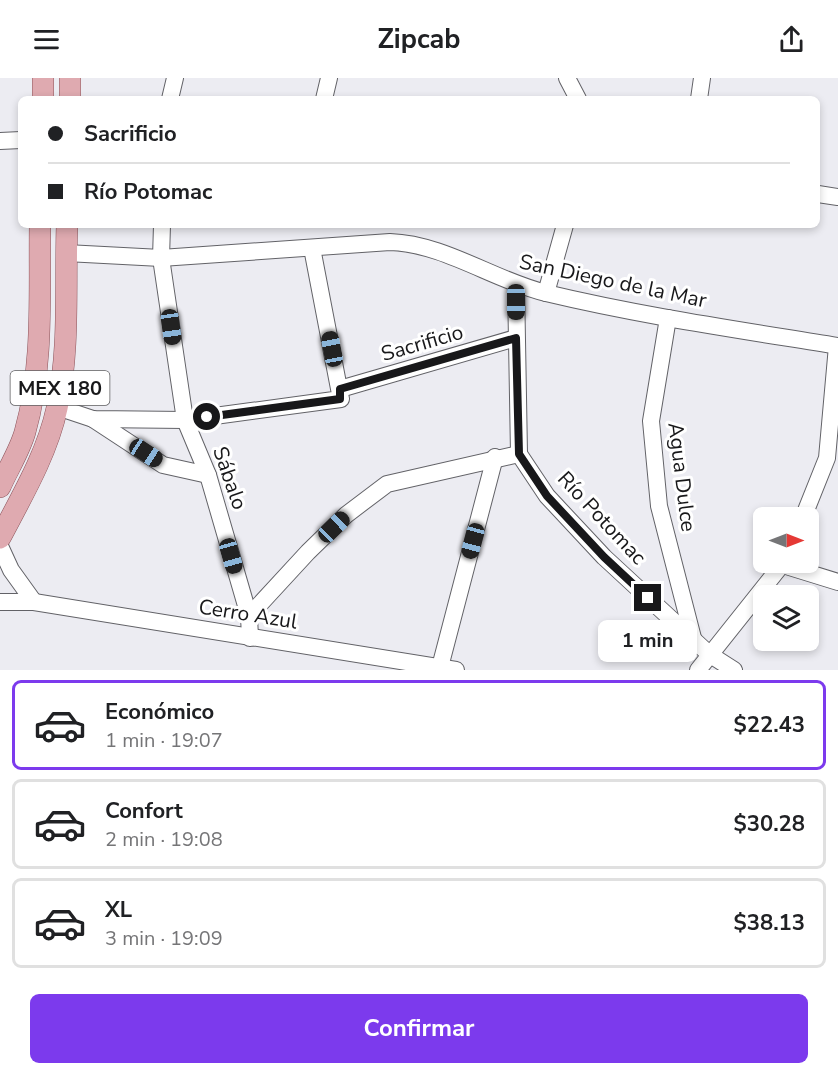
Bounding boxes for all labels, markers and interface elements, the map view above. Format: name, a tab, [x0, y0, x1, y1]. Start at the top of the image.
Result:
text: Zipcab	[377, 21, 461, 58]
icon: menu	[30, 23, 63, 56]
icon: share	[775, 23, 808, 56]
text: Sacrificio	[84, 119, 177, 149]
text: Río Potomac	[84, 177, 212, 207]
street label: San Diego de la Mar	[517, 247, 710, 315]
car	[507, 284, 525, 320]
car	[160, 308, 182, 346]
street label: Sacrificio	[378, 318, 466, 368]
car	[320, 330, 344, 368]
road number: MEX 180	[10, 371, 110, 405]
route start	[193, 403, 220, 430]
street label: Agua Dulce	[661, 421, 703, 533]
car	[126, 436, 166, 470]
street label: Sábalo	[206, 443, 254, 513]
street label: Río Potomac	[551, 465, 653, 571]
north arrow	[753, 507, 819, 573]
map controls	[753, 507, 819, 651]
car	[315, 508, 353, 546]
car	[460, 521, 486, 561]
car	[217, 536, 245, 576]
route end	[634, 584, 661, 611]
button: layers	[753, 585, 819, 651]
street label: Cerro Azul	[197, 592, 300, 636]
callout: 1 min	[598, 619, 698, 661]
text: 1 min	[622, 627, 673, 654]
text: Económico	[105, 697, 214, 727]
icon: car	[33, 698, 87, 752]
text: $22.43	[734, 710, 805, 740]
text: 1 min · 19:07	[105, 727, 223, 754]
text: Confort	[105, 796, 183, 826]
icon: car	[33, 797, 87, 851]
text: $30.28	[734, 809, 805, 839]
text: 2 min · 19:08	[105, 826, 223, 853]
text: XL	[105, 895, 132, 925]
icon: car	[33, 896, 87, 950]
text: $38.13	[734, 908, 805, 938]
text: 3 min · 19:09	[105, 925, 223, 952]
button: Confirmar	[30, 994, 808, 1063]

